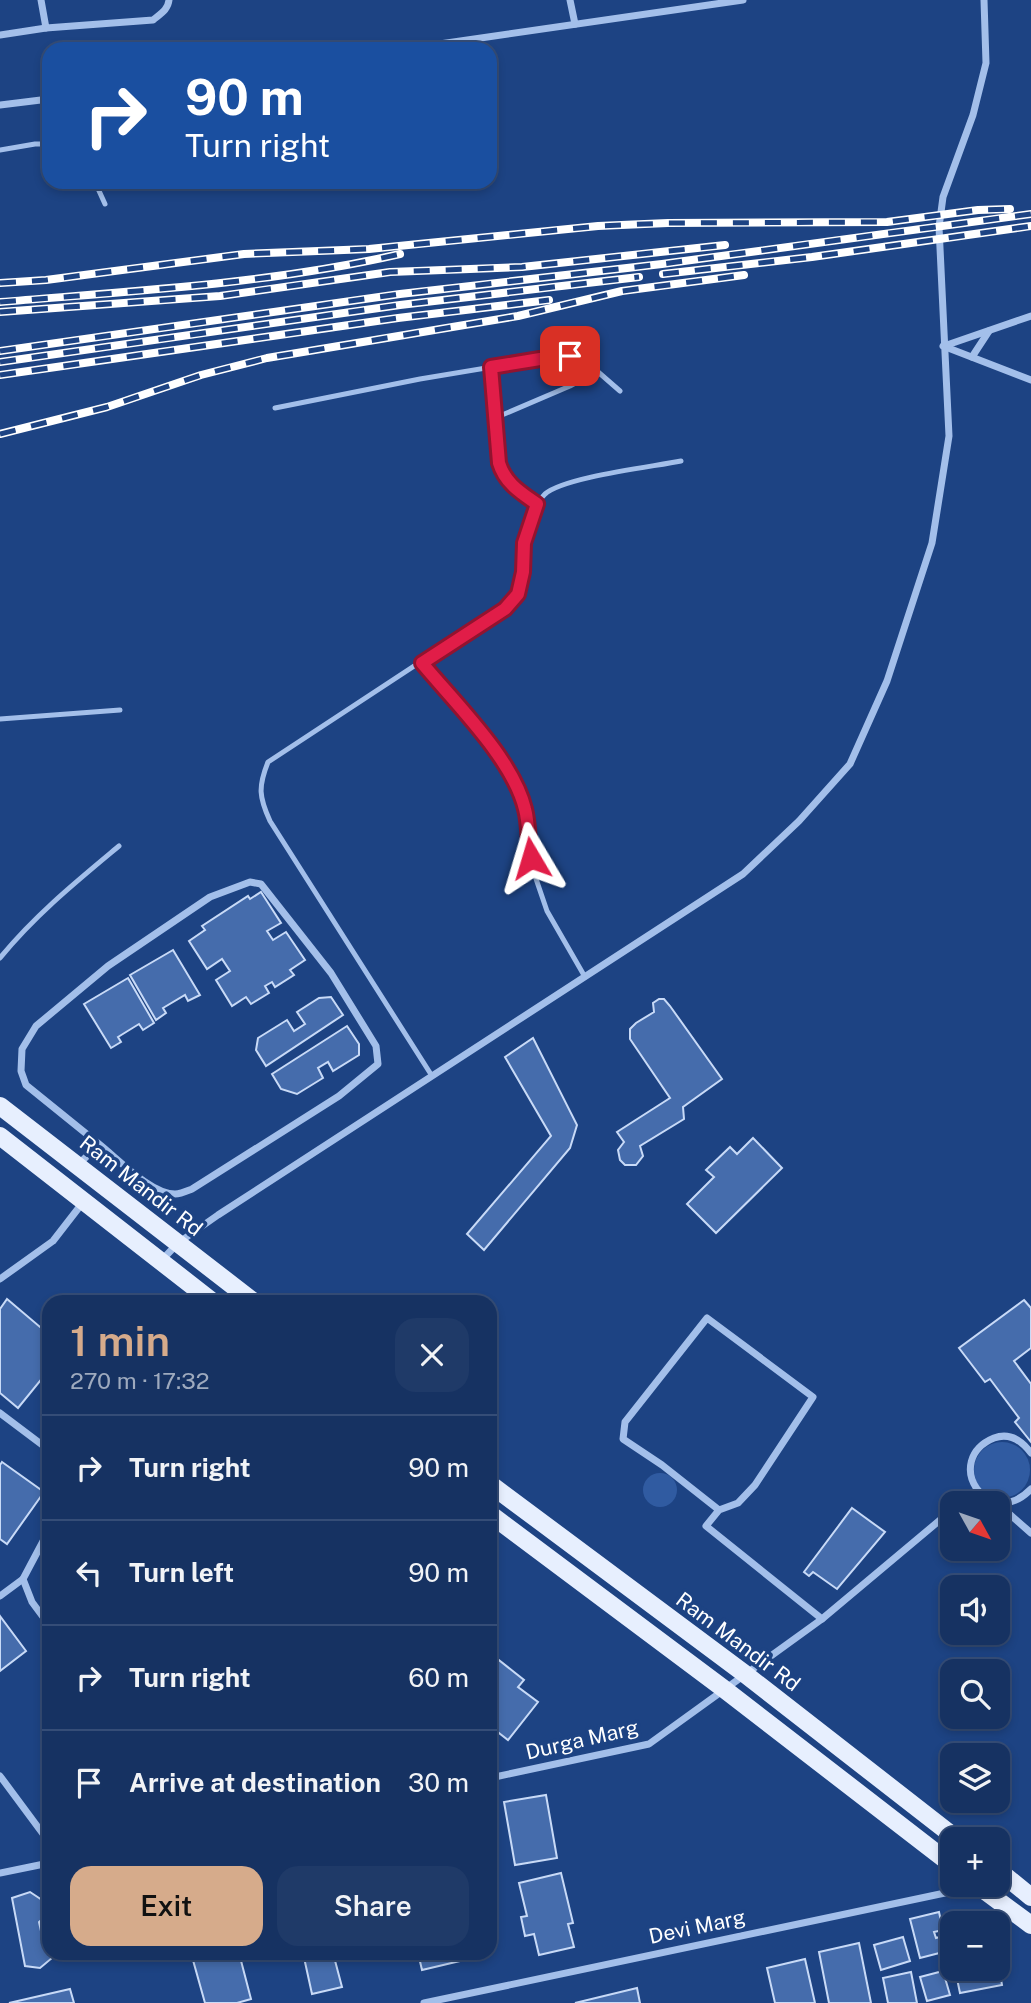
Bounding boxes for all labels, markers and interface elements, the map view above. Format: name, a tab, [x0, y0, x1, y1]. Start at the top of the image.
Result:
text: 90 m	[185, 68, 304, 126]
icon: right	[70, 70, 161, 161]
text: Turn right	[185, 127, 330, 164]
pin	[540, 326, 600, 386]
icon: arrive	[551, 337, 589, 375]
position arrow	[494, 821, 568, 895]
street label: Ram Mandir Rd	[75, 1130, 208, 1241]
text: 1 min	[70, 1316, 170, 1365]
button: close	[395, 1318, 469, 1392]
text: 270 m · 17:32	[70, 1367, 210, 1394]
icon: right	[70, 1449, 108, 1487]
text: Turn right	[129, 1452, 251, 1483]
text: 90 m	[408, 1452, 469, 1483]
north arrow	[940, 1491, 1010, 1561]
map controls	[940, 1491, 1010, 1981]
icon: left	[70, 1554, 108, 1592]
text: Turn left	[129, 1557, 234, 1588]
text: 90 m	[408, 1557, 469, 1588]
button: sound	[940, 1575, 1010, 1645]
street label: Ram Mandir Rd	[671, 1587, 805, 1696]
icon: right	[70, 1659, 108, 1697]
button: search	[940, 1659, 1010, 1729]
text: Turn right	[129, 1662, 251, 1693]
text: 60 m	[408, 1662, 469, 1693]
street label: Durga Marg	[523, 1714, 641, 1765]
button: layers	[940, 1743, 1010, 1813]
icon: arrive	[70, 1764, 108, 1802]
text: Arrive at destination	[129, 1767, 381, 1798]
text: 30 m	[408, 1767, 469, 1798]
button: +	[940, 1827, 1010, 1897]
button: Exit	[70, 1866, 263, 1946]
button: Share	[277, 1866, 469, 1946]
street label: Devi Marg	[646, 1904, 748, 1949]
button: −	[940, 1911, 1010, 1981]

